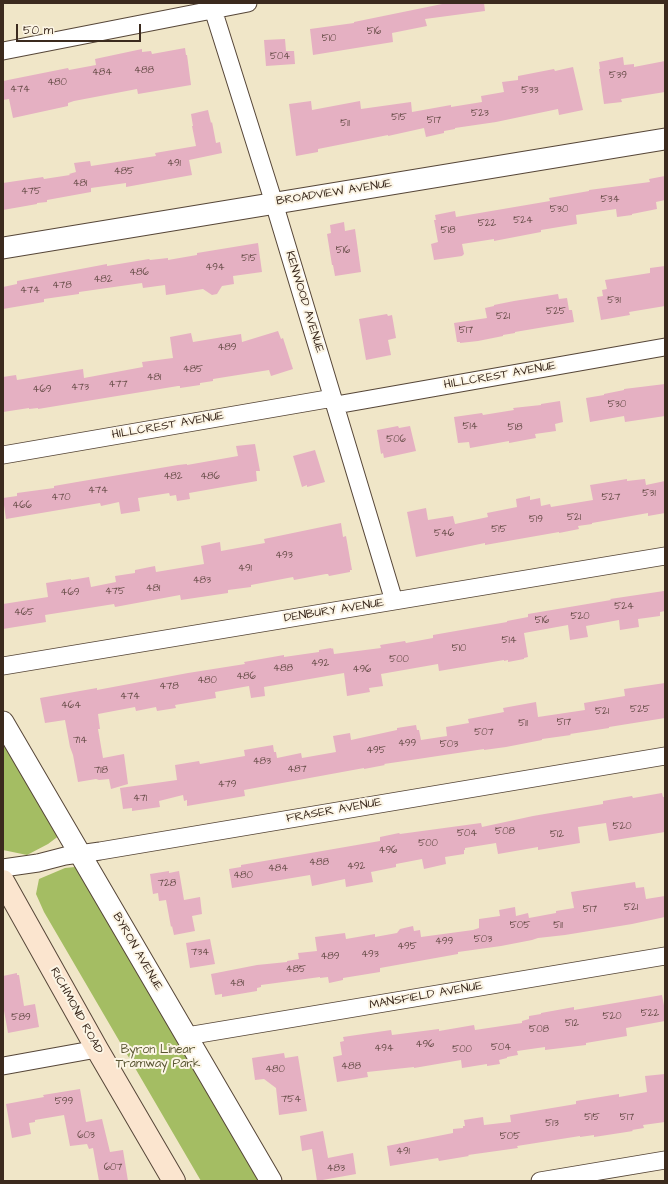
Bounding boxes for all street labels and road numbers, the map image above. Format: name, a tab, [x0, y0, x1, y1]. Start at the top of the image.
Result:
street label: BROADVIEW AVENUE	[275, 177, 393, 209]
street label: KENWOOD AVENUE	[282, 249, 326, 355]
street label: HILLCREST AVENUE	[443, 359, 557, 393]
street label: HILLCREST AVENUE	[111, 409, 225, 443]
street label: DENBURY AVENUE	[283, 596, 385, 626]
street label: FRASER AVENUE	[285, 796, 383, 826]
street label: BYRON AVENUE	[109, 910, 165, 994]
street label: RICHMOND ROAD	[46, 965, 106, 1057]
street label: MANSFIELD AVENUE	[368, 979, 484, 1013]

